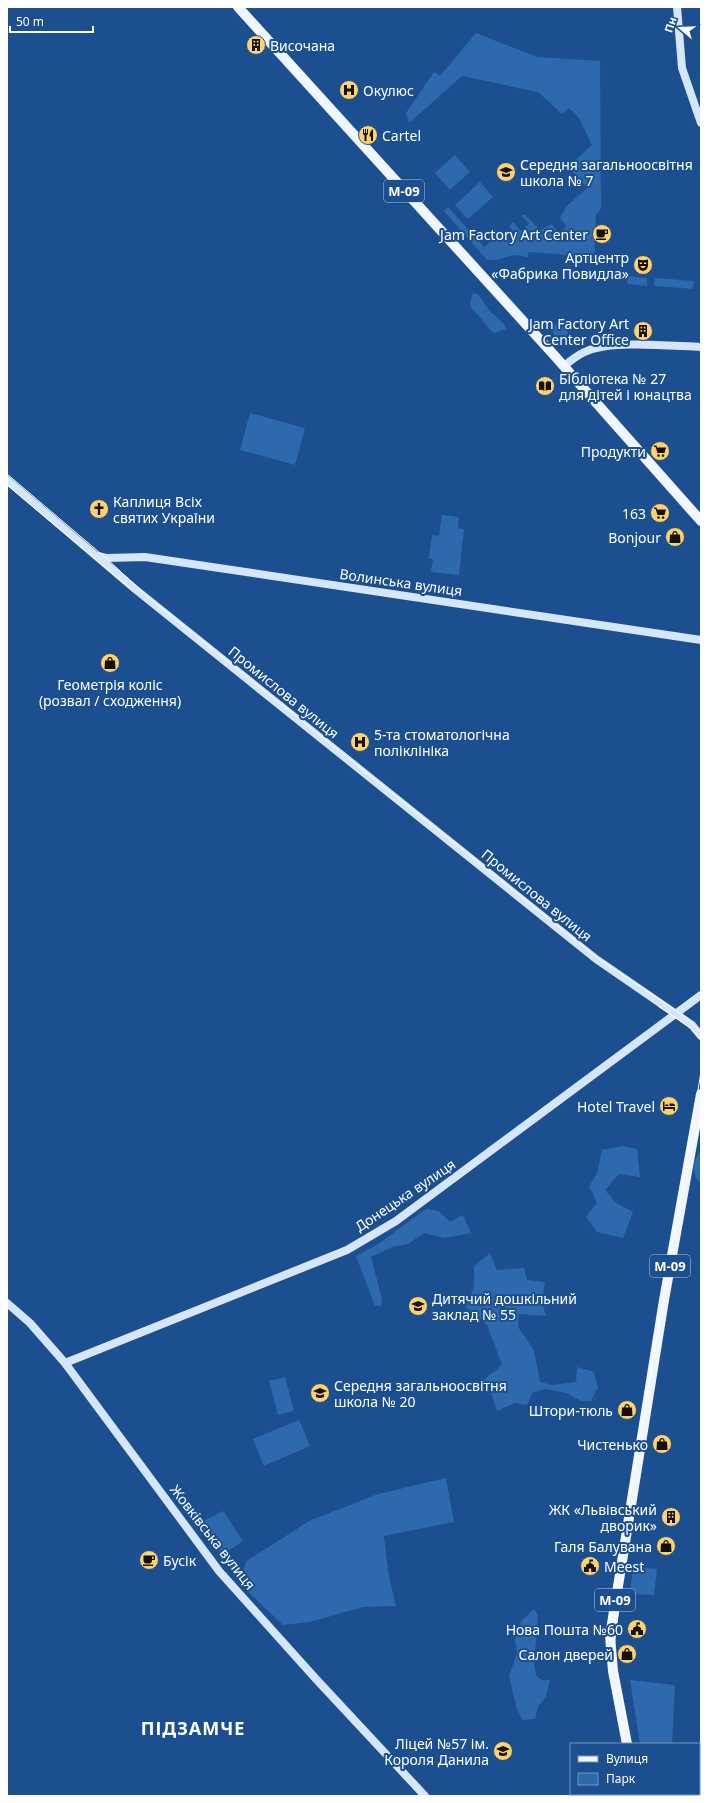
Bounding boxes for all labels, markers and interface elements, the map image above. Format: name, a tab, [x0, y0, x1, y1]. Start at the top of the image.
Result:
scale bar	[10, 8, 93, 34]
north arrow	[660, 8, 700, 48]
text: 50 m	[16, 13, 44, 30]
text: Пн	[660, 15, 680, 34]
building icon: Височана	[245, 34, 267, 56]
place label: Височана	[270, 36, 335, 55]
hospital icon: Окулюс	[338, 79, 360, 101]
place label: Окулюс	[363, 81, 414, 100]
restaurant icon: Cartel	[357, 124, 379, 146]
place label: Cartel	[382, 126, 421, 145]
place label: Середня загальноосвітня школа № 7	[520, 155, 693, 190]
school or university icon: Середня загальноосвітня школа № 7	[495, 161, 517, 183]
road number: М-09	[384, 180, 424, 202]
cafe icon: Jam Factory Art Center	[591, 223, 613, 245]
place label: Jam Factory Art Center	[438, 225, 588, 244]
place label: Артцентр «Фабрика Повидла»	[491, 248, 629, 283]
theatre icon: Артцентр «Фабрика Повидла»	[632, 254, 654, 276]
place label: Jam Factory Art Center Office	[527, 314, 629, 349]
building icon: Jam Factory Art Center Office	[632, 320, 654, 342]
place label: Бібліотека № 27 для дітей і юнацтва	[559, 369, 692, 404]
library icon: Бібліотека № 27 для дітей і юнацтва	[534, 375, 556, 397]
supermarket icon: Продукти	[649, 440, 671, 462]
place label: Продукти	[581, 442, 646, 461]
place label: Каплиця Всіх святих України	[113, 492, 215, 527]
church icon: Каплиця Всіх святих України	[88, 498, 110, 520]
supermarket icon: 163	[649, 502, 671, 524]
place label: 163	[622, 504, 646, 523]
shop icon: Bonjour	[664, 526, 686, 548]
place label: Bonjour	[608, 528, 661, 547]
street label: Волинська вулиця	[338, 564, 464, 600]
street label: Промислова вулиця	[225, 641, 343, 743]
shop icon: Геометрія коліс (розвал / сходження)	[99, 652, 121, 674]
place label: Геометрія коліс (розвал / сходження)	[39, 675, 181, 710]
place label: 5-та стоматологічна поліклініка	[374, 725, 510, 760]
hospital icon: 5-та стоматологічна поліклініка	[349, 731, 371, 753]
street label: Промислова вулиця	[478, 844, 596, 946]
hotel icon: Hotel Travel	[658, 1095, 680, 1117]
place label: Hotel Travel	[577, 1097, 655, 1116]
street label: Донецька вулиця	[351, 1154, 459, 1236]
road number: М-09	[650, 1255, 690, 1277]
place label: Дитячий дошкільний заклад № 55	[432, 1289, 577, 1324]
school or university icon: Дитячий дошкільний заклад № 55	[407, 1295, 429, 1317]
place label: Середня загальноосвітня школа № 20	[334, 1376, 507, 1411]
school or university icon: Середня загальноосвітня школа № 20	[309, 1382, 331, 1404]
shop icon: Штори-тюль	[616, 1399, 638, 1421]
place label: Штори-тюль	[529, 1401, 613, 1420]
shop icon: Чистенько	[651, 1433, 673, 1455]
place label: Чистенько	[577, 1435, 648, 1454]
street label: Жовківська вулиця	[166, 1481, 260, 1593]
place label: ЖК «Львівський дворик»	[549, 1500, 657, 1535]
building icon: ЖК «Львівський дворик»	[660, 1506, 682, 1528]
shop icon: Галя Балувана	[655, 1535, 677, 1557]
place label: Галя Балувана	[554, 1537, 652, 1556]
cafe icon: Бусік	[138, 1549, 160, 1571]
place label: Бусік	[163, 1551, 197, 1570]
public building icon: Meest	[579, 1555, 601, 1577]
place label: Meest	[604, 1557, 644, 1576]
road number: М-09	[595, 1589, 635, 1611]
public building icon: Нова Пошта №60	[626, 1618, 648, 1640]
place label: Нова Пошта №60	[506, 1620, 623, 1639]
shop icon: Салон дверей	[616, 1643, 638, 1665]
place label: Салон дверей	[518, 1645, 613, 1664]
district label: ПІДЗАМЧЕ	[141, 1716, 245, 1740]
place label: Ліцей №57 ім. Короля Данила	[384, 1734, 489, 1769]
school or university icon: Ліцей №57 ім. Короля Данила	[492, 1740, 514, 1762]
legend	[570, 1743, 700, 1795]
text: Вулиця	[606, 1750, 648, 1767]
text: Парк	[606, 1770, 636, 1787]

